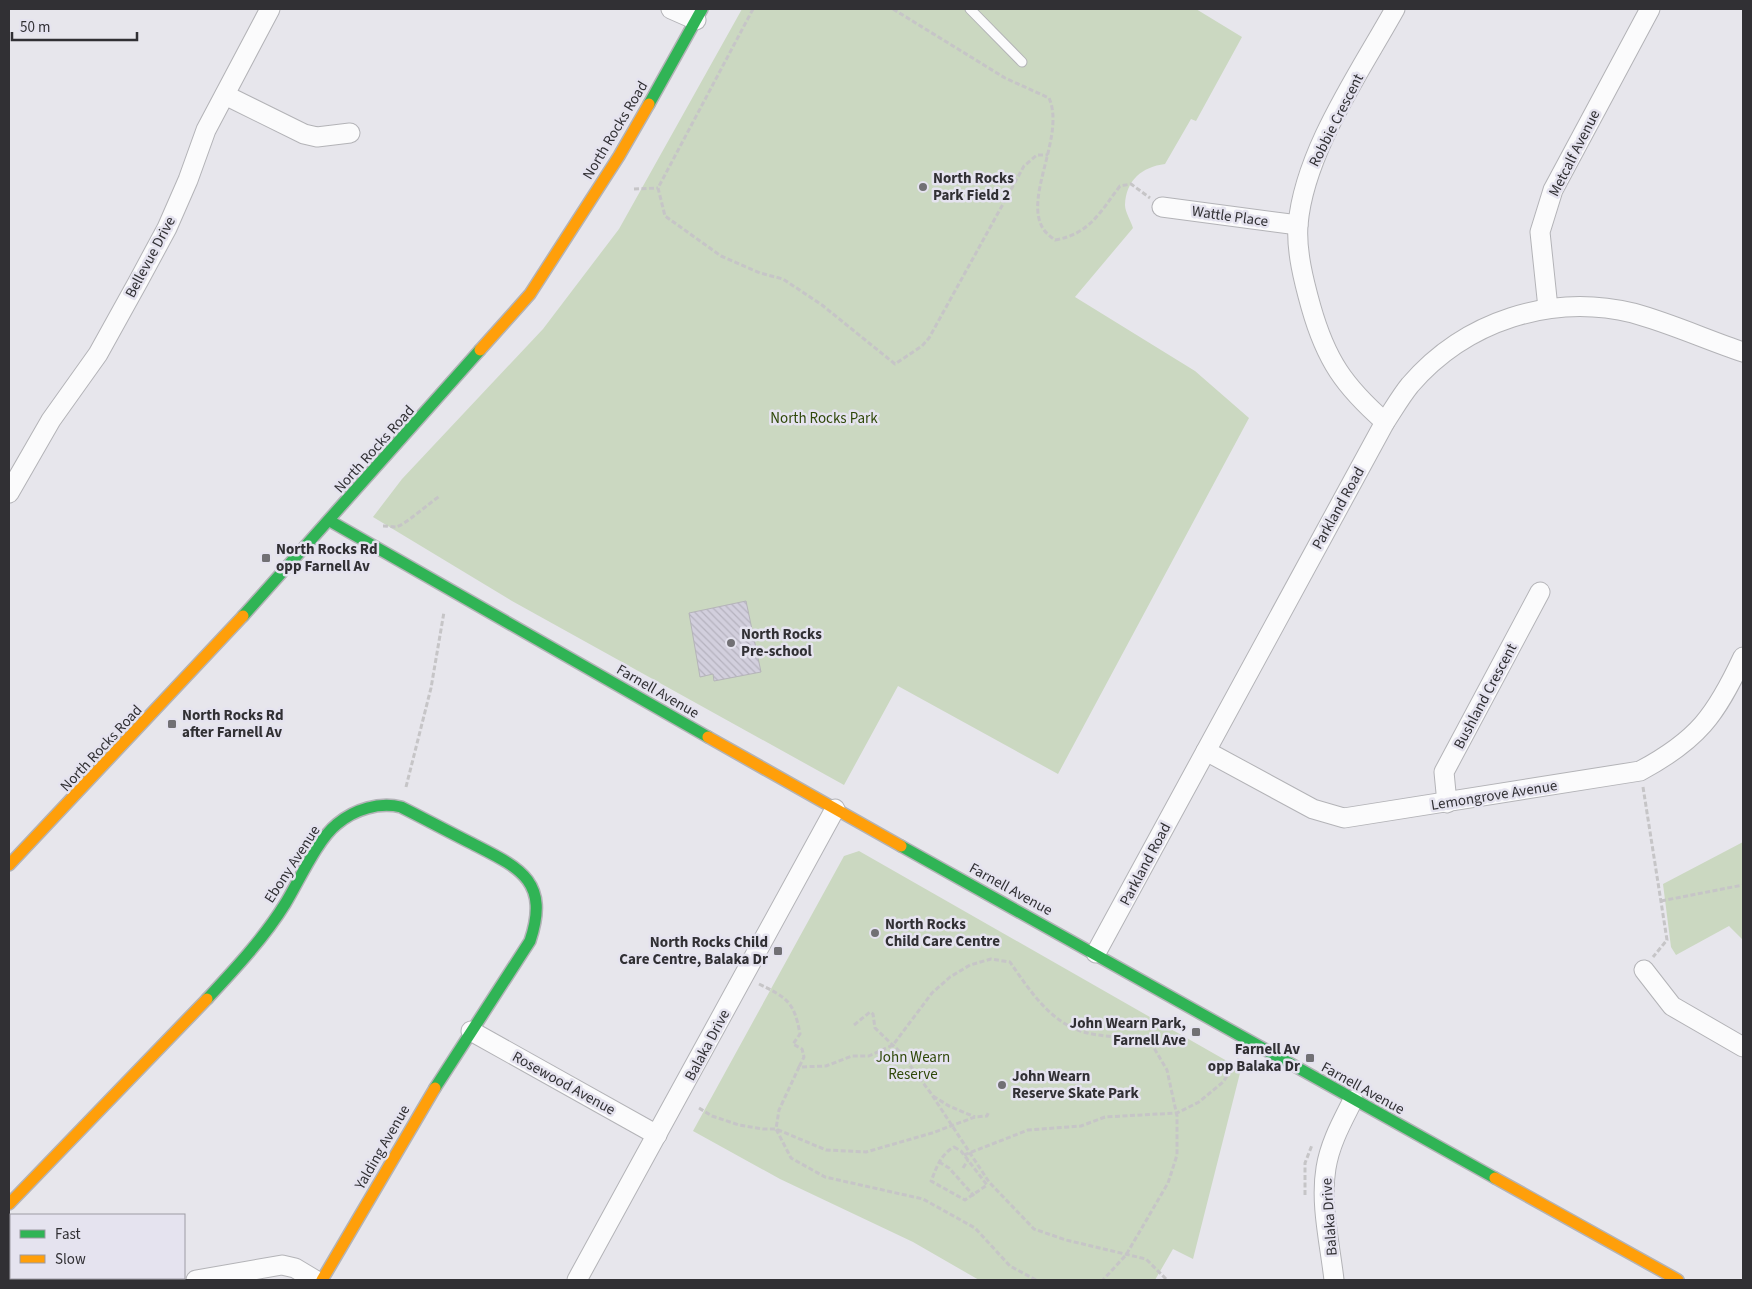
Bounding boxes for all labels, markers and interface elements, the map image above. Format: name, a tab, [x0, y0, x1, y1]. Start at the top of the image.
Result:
scale bar	[12, 10, 138, 42]
text: 50 m	[20, 17, 50, 38]
street label: Robbie Crescent	[1304, 70, 1369, 170]
street label: North Rocks Road	[578, 77, 653, 183]
street label: Metcalf Avenue	[1544, 106, 1605, 200]
place label: North Rocks Park Field 2	[933, 168, 1014, 206]
marker: North Rocks Park Field 2	[917, 181, 929, 193]
street label: Wattle Place	[1190, 201, 1269, 232]
street label: Bellevue Drive	[120, 213, 181, 302]
street label: North Rocks Road	[329, 401, 419, 498]
park label: North Rocks Park	[770, 408, 878, 429]
street label: Parkland Road	[1307, 463, 1370, 553]
place label: North Rocks Rd opp Farnell Av	[276, 539, 377, 577]
marker: North Rocks Rd opp Farnell Av	[260, 552, 272, 564]
place label: North Rocks Pre-school	[741, 624, 822, 662]
marker: North Rocks Pre-school	[725, 637, 737, 649]
street label: Bushland Crescent	[1449, 640, 1522, 753]
street label: Farnell Avenue	[613, 659, 703, 724]
street label: North Rocks Road	[56, 700, 147, 796]
place label: North Rocks Rd after Farnell Av	[182, 705, 283, 743]
marker: North Rocks Rd after Farnell Av	[166, 718, 178, 730]
street label: Lemongrove Avenue	[1429, 775, 1559, 816]
street label: Parkland Road	[1115, 819, 1176, 909]
street label: Ebony Avenue	[259, 821, 325, 907]
street label: Farnell Avenue	[965, 858, 1056, 921]
place label: North Rocks Child Care Centre	[885, 914, 1000, 952]
marker: North Rocks Child Care Centre	[869, 927, 881, 939]
place label: North Rocks Child Care Centre, Balaka Dr	[619, 932, 768, 970]
marker: North Rocks Child Care Centre, Balaka Dr	[772, 945, 784, 957]
street label: Balaka Drive	[680, 1006, 735, 1085]
place label: John Wearn Park, Farnell Ave	[1070, 1013, 1186, 1051]
marker: John Wearn Park, Farnell Ave	[1190, 1026, 1202, 1038]
place label: Farnell Av opp Balaka Dr	[1208, 1039, 1300, 1077]
street label: Rosewood Avenue	[508, 1046, 619, 1120]
park label: John Wearn Reserve	[876, 1047, 950, 1085]
marker: Farnell Av opp Balaka Dr	[1304, 1052, 1316, 1064]
street label: Farnell Avenue	[1317, 1057, 1408, 1120]
place label: John Wearn Reserve Skate Park	[1012, 1066, 1139, 1104]
marker: John Wearn Reserve Skate Park	[996, 1079, 1008, 1091]
street label: Yalding Avenue	[349, 1101, 415, 1194]
street label: Balaka Drive	[1316, 1177, 1343, 1257]
legend	[10, 1214, 185, 1279]
text: Fast	[55, 1224, 81, 1245]
text: Slow	[55, 1249, 86, 1270]

